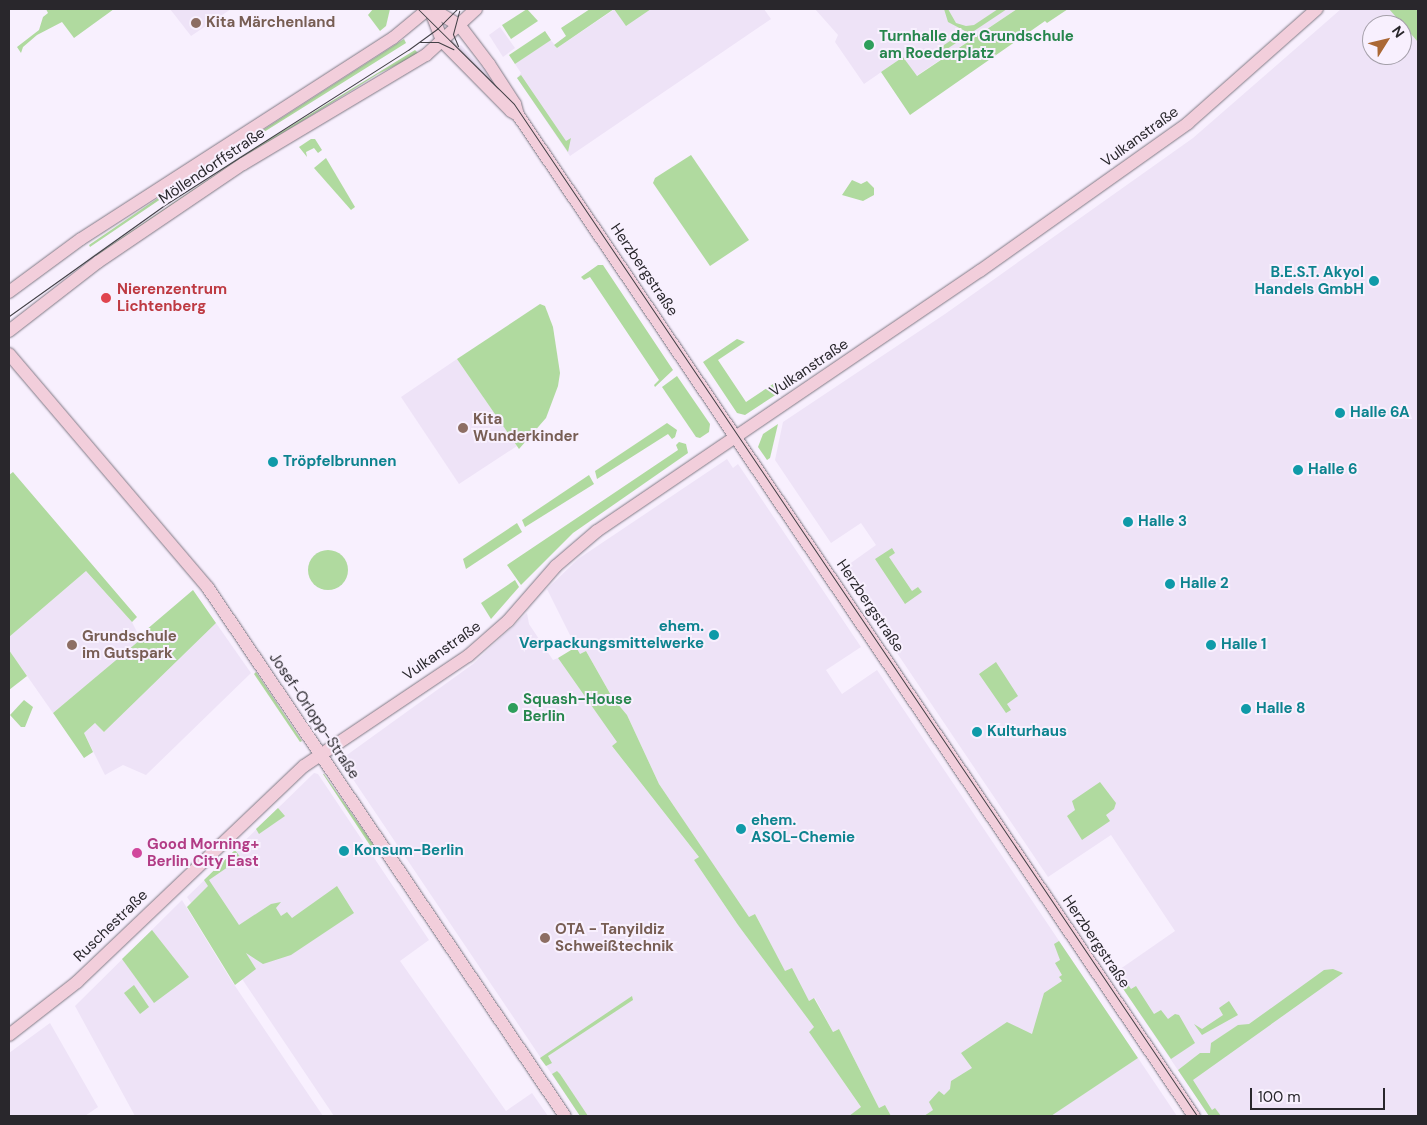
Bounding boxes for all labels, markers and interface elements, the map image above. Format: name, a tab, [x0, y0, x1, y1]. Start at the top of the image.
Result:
place label: Kita Märchenland	[206, 14, 335, 32]
north arrow	[1362, 15, 1412, 65]
marker: Kita Märchenland	[190, 17, 202, 29]
text: N	[1388, 22, 1409, 41]
place label: Turnhalle der Grundschule am Roederplatz	[879, 27, 1074, 62]
marker: Turnhalle der Grundschule am Roederplatz	[863, 39, 875, 51]
street label: Vulkanstraße	[1098, 103, 1182, 171]
street label: Möllendorffstraße	[156, 124, 268, 208]
street label: Herzbergstraße	[606, 220, 682, 320]
place label: B.E.S.T. Akyol Handels GmbH	[1255, 263, 1364, 298]
marker: B.E.S.T. Akyol Handels GmbH	[1368, 275, 1380, 287]
place label: Nierenzentrum Lichtenberg	[117, 280, 227, 315]
marker: Nierenzentrum Lichtenberg	[99, 291, 113, 305]
street label: Vulkanstraße	[766, 335, 852, 401]
place label: Halle 6A	[1350, 404, 1410, 422]
marker: Halle 6A	[1334, 407, 1346, 419]
place label: Kita Wunderkinder	[473, 410, 579, 445]
marker: Kita Wunderkinder	[457, 422, 469, 434]
place label: Tröpfelbrunnen	[283, 453, 397, 471]
marker: Tröpfelbrunnen	[267, 456, 279, 468]
place label: Halle 6	[1308, 461, 1358, 479]
marker: Halle 6	[1292, 464, 1304, 476]
place label: Halle 3	[1138, 513, 1187, 531]
marker: Halle 3	[1122, 516, 1134, 528]
street label: Herzbergstraße	[832, 556, 908, 656]
place label: Halle 2	[1180, 575, 1229, 593]
marker: Halle 2	[1164, 578, 1176, 590]
place label: ehem. Verpackungsmittelwerke	[519, 617, 704, 652]
street label: Vulkanstraße	[400, 618, 484, 684]
place label: Grundschule im Gutspark	[82, 627, 177, 662]
marker: ehem. Verpackungsmittelwerke	[708, 629, 720, 641]
place label: Halle 1	[1221, 636, 1267, 654]
marker: Grundschule im Gutspark	[66, 639, 78, 651]
marker: Halle 1	[1205, 639, 1217, 651]
street label: Josef-Orlopp-Straße	[265, 649, 363, 783]
place label: Squash-House Berlin	[523, 690, 632, 725]
place label: Halle 8	[1256, 700, 1306, 718]
marker: Squash-House Berlin	[507, 702, 519, 714]
marker: Halle 8	[1240, 703, 1252, 715]
place label: Kulturhaus	[987, 723, 1067, 741]
marker: Kulturhaus	[971, 726, 983, 738]
place label: ehem. ASOL-Chemie	[751, 811, 855, 846]
marker: ehem. ASOL-Chemie	[735, 823, 747, 835]
place label: Good Morning+ Berlin City East	[147, 835, 259, 870]
place label: Konsum-Berlin	[354, 842, 464, 860]
marker: Konsum-Berlin	[338, 845, 350, 857]
marker: Good Morning+ Berlin City East	[131, 847, 143, 859]
street label: Ruschestraße	[70, 886, 152, 966]
street label: Herzbergstraße	[1058, 892, 1134, 992]
place label: OTA - Tanyildiz Schweißtechnik	[555, 920, 674, 955]
marker: OTA - Tanyildiz Schweißtechnik	[539, 932, 551, 944]
scale bar	[1252, 1078, 1387, 1110]
text: 100 m	[1258, 1087, 1301, 1107]

